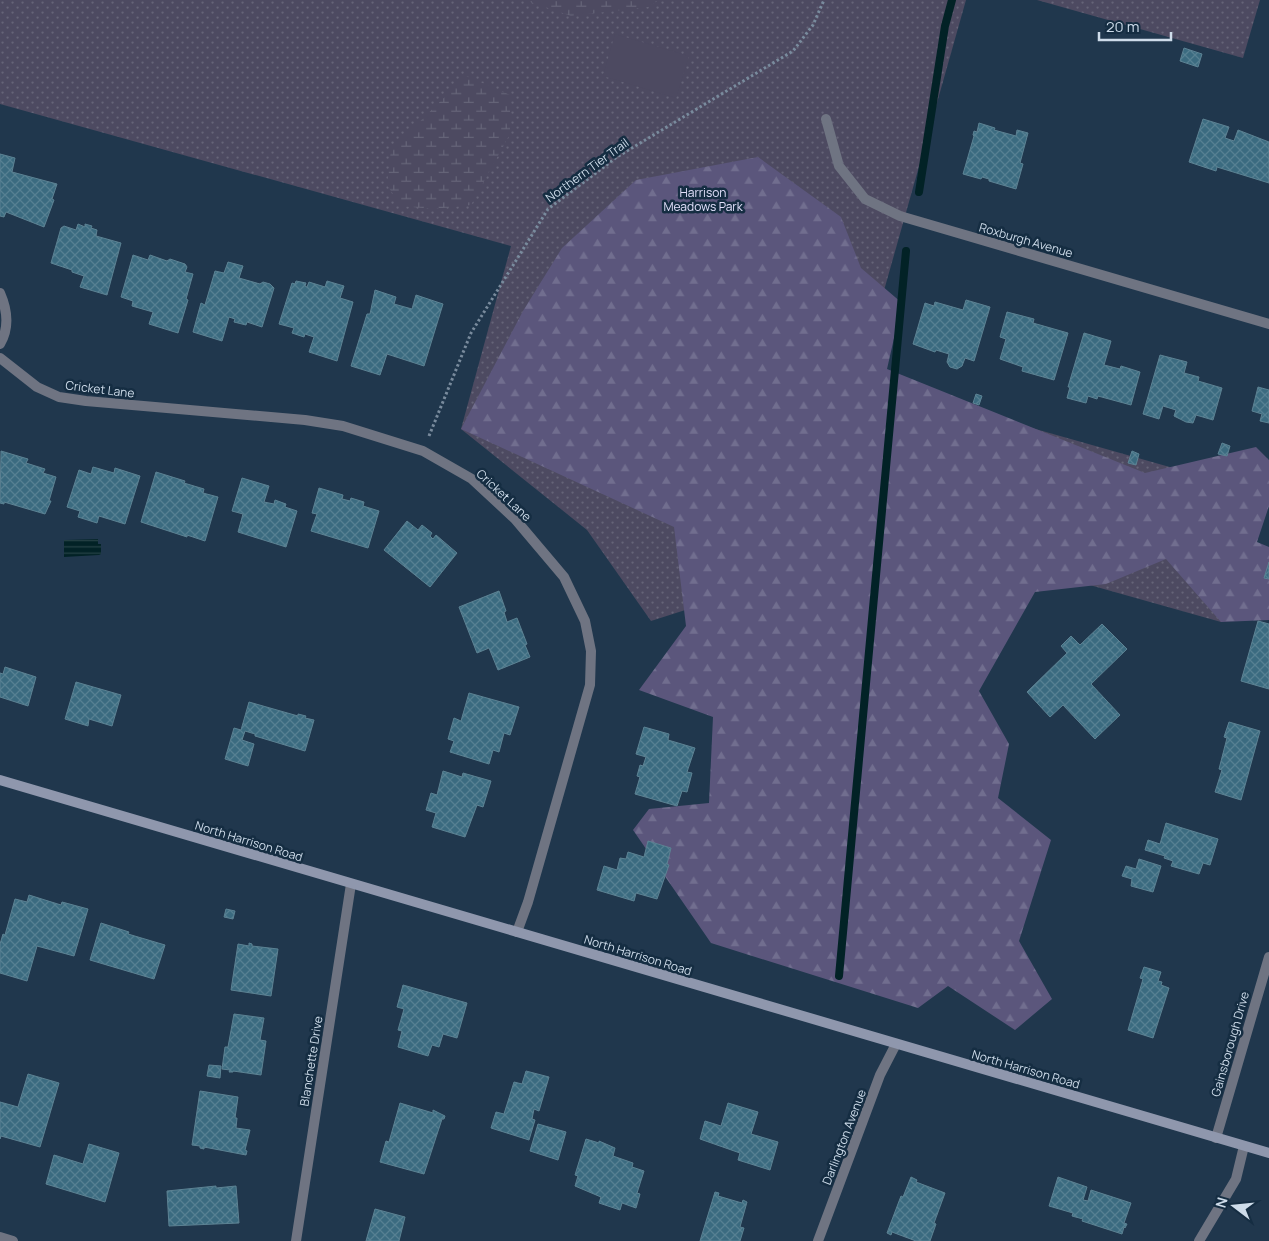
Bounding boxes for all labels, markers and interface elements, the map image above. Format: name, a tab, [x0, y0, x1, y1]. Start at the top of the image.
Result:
scale bar	[1099, 10, 1172, 42]
text: 20 m	[1106, 16, 1139, 37]
street label: Northern Tier Trail	[542, 134, 632, 206]
park label: Harrison Meadows Park	[663, 184, 744, 215]
street label: Roxburgh Avenue	[977, 218, 1075, 262]
street label: Cricket Lane	[65, 376, 135, 402]
street label: Cricket Lane	[473, 465, 535, 525]
street label: North Harrison Road	[193, 817, 305, 865]
street label: North Harrison Road	[582, 931, 694, 979]
street label: Gainsborough Drive	[1207, 989, 1253, 1099]
street label: Blanchette Drive	[295, 1015, 327, 1107]
street label: North Harrison Road	[970, 1045, 1082, 1093]
street label: Darlington Avenue	[818, 1087, 870, 1187]
north arrow	[1209, 1181, 1259, 1231]
text: N	[1211, 1195, 1232, 1210]

